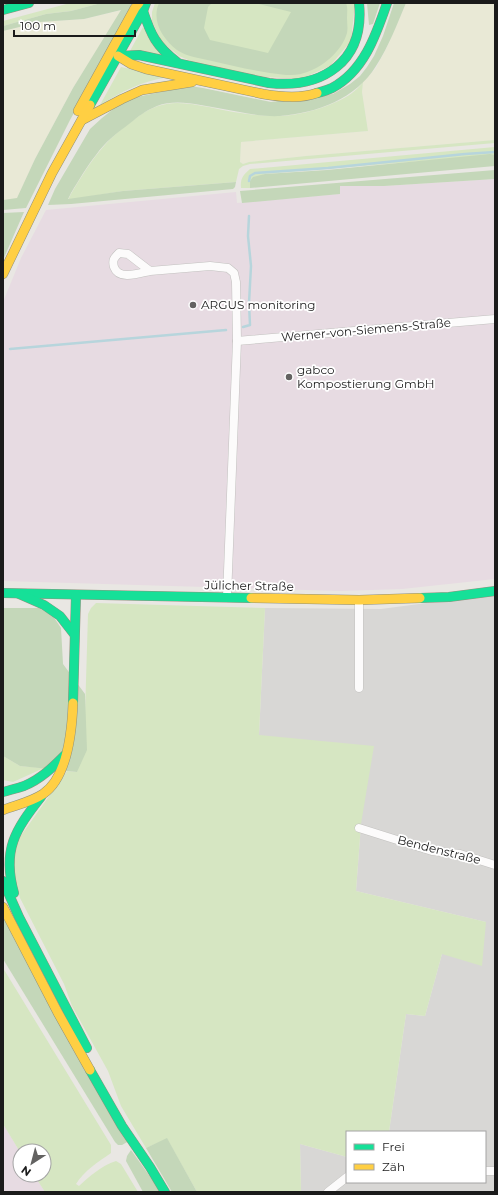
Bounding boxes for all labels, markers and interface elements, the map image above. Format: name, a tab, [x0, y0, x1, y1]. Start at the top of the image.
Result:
scale bar	[14, 12, 135, 38]
text: 100 m	[20, 18, 56, 33]
place label: ARGUS monitoring	[201, 297, 316, 312]
marker: ARGUS monitoring	[188, 300, 198, 310]
street label: Werner-von-Siemens-Straße	[280, 315, 452, 344]
place label: gabco Kompostierung GmbH	[297, 362, 435, 391]
marker: gabco Kompostierung GmbH	[284, 372, 294, 382]
street label: Jülicher Straße	[203, 577, 294, 594]
street label: Bendenstraße	[396, 832, 482, 867]
legend	[346, 1131, 486, 1183]
text: Frei	[382, 1139, 405, 1154]
north arrow	[12, 1143, 52, 1183]
text: Zäh	[382, 1159, 405, 1174]
text: N	[18, 1163, 34, 1179]

